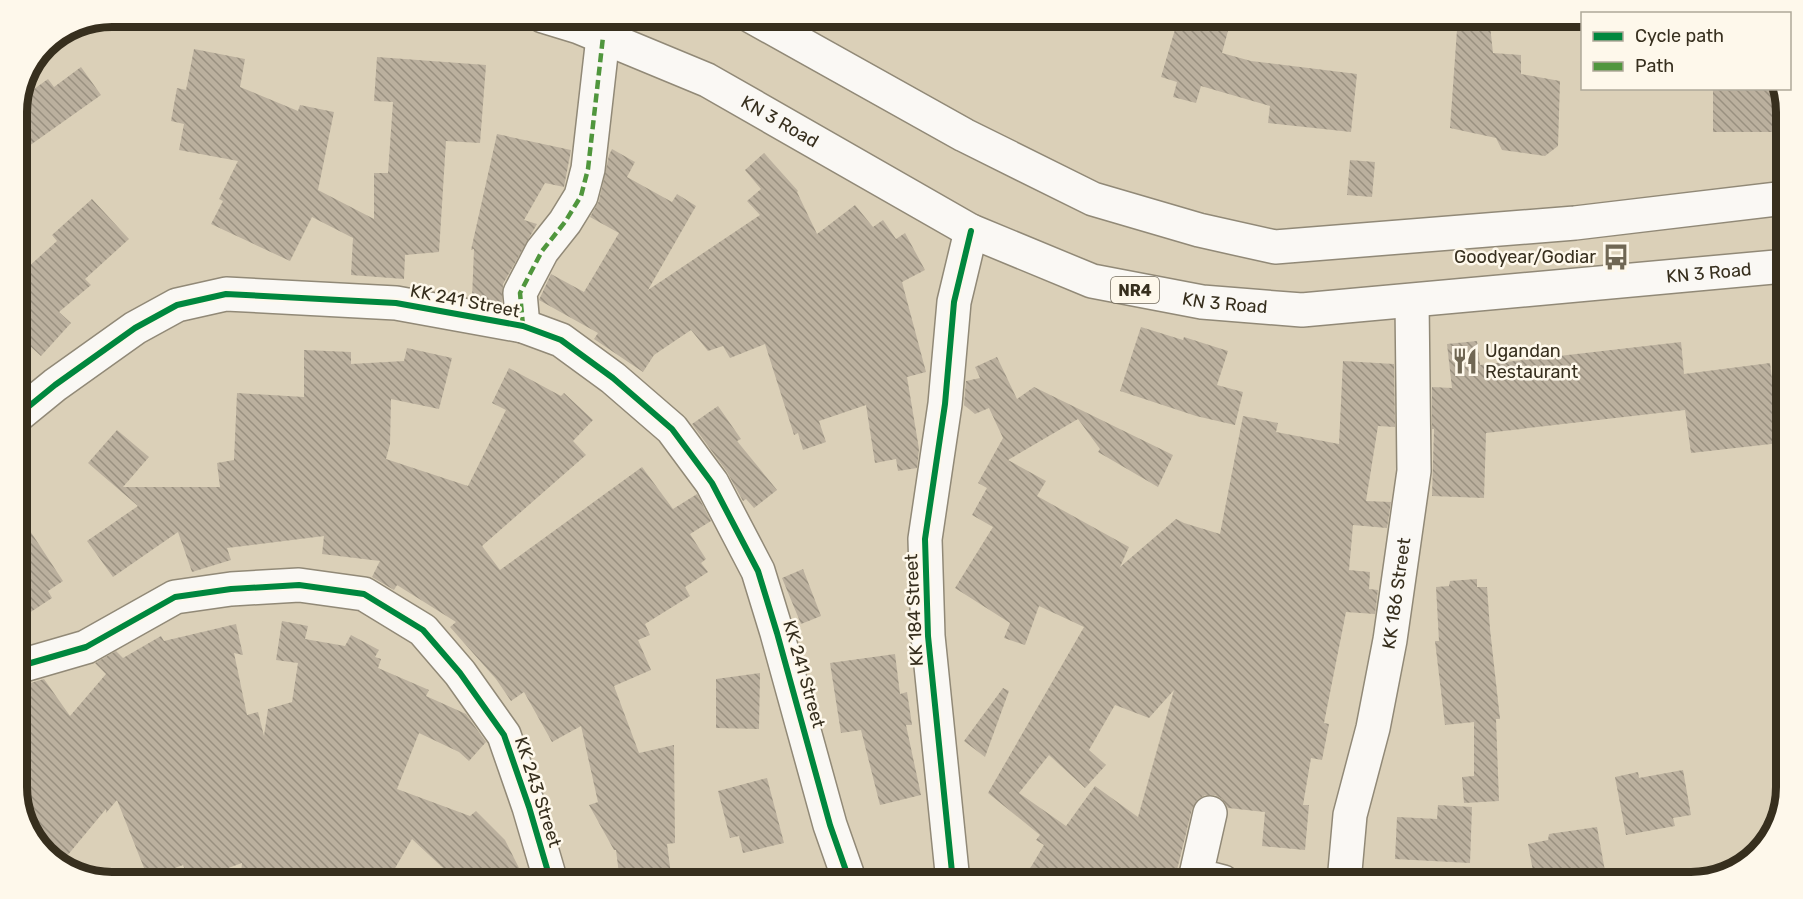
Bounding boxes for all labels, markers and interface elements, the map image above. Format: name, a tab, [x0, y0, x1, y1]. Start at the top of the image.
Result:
legend	[1581, 12, 1791, 90]
text: Cycle path	[1635, 25, 1724, 47]
text: Path	[1635, 55, 1674, 77]
street label: KN 3 Road	[737, 91, 822, 152]
bus stop icon: Goodyear/Godiar	[1601, 242, 1631, 272]
place label: Goodyear/Godiar	[1454, 246, 1596, 268]
street label: KN 3 Road	[1665, 258, 1752, 288]
road number: NR4	[1111, 277, 1159, 303]
street label: KK 241 Street	[408, 280, 522, 322]
street label: KN 3 Road	[1180, 287, 1268, 318]
place label: Ugandan Restaurant	[1485, 340, 1578, 383]
restaurant icon: Ugandan Restaurant	[1450, 346, 1480, 376]
street label: KK 186 Street	[1377, 536, 1415, 651]
street label: KK 184 Street	[900, 553, 928, 667]
street label: KK 241 Street	[778, 618, 830, 730]
street label: KK 243 Street	[510, 734, 566, 850]

